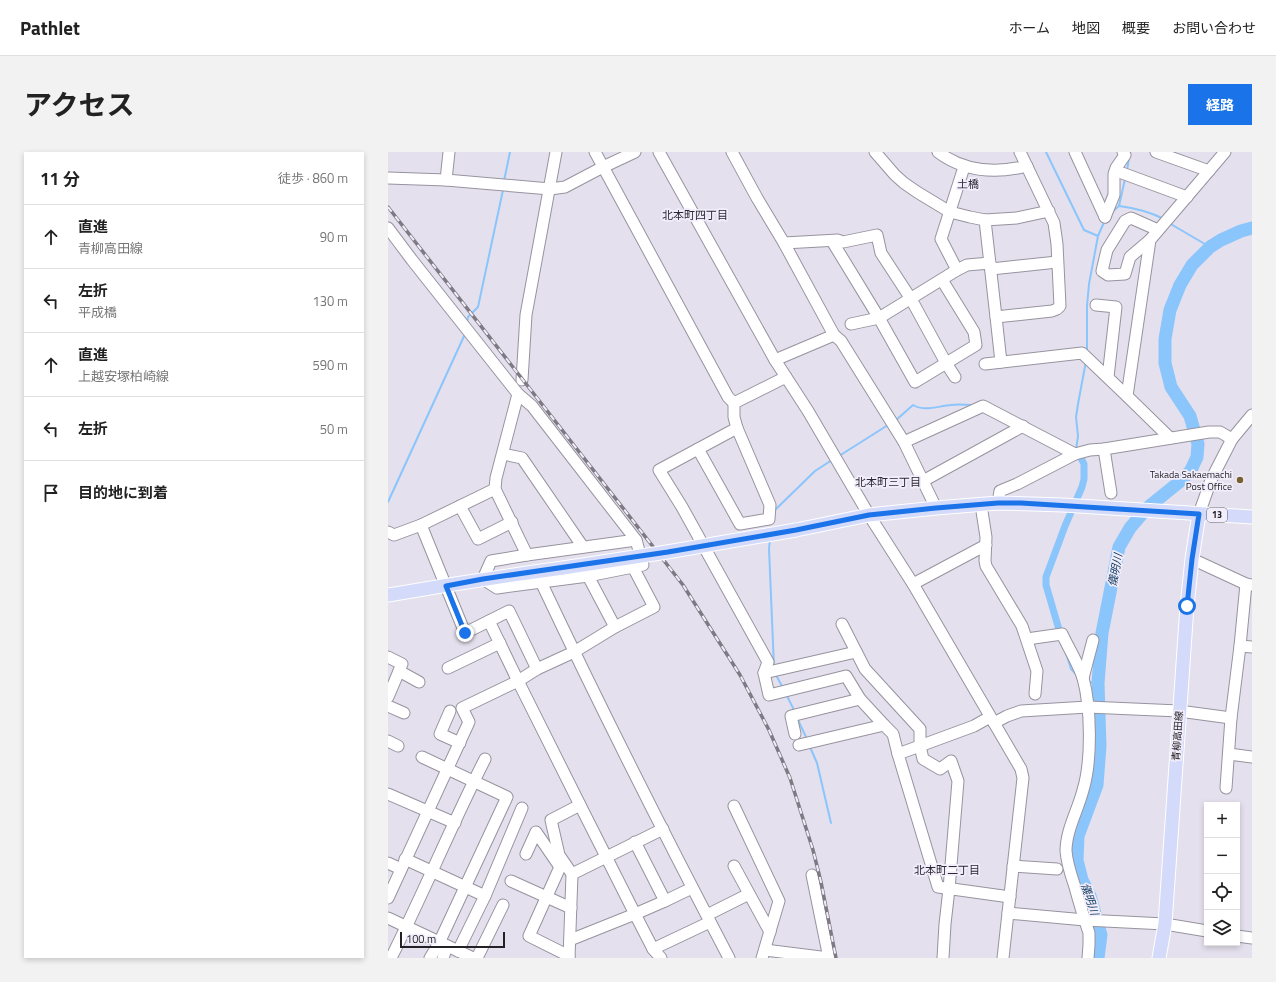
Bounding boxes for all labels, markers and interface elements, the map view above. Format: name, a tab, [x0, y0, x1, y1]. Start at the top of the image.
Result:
text: Pathlet	[20, 13, 80, 42]
text: ホーム	[1008, 17, 1050, 38]
text: 地図	[1072, 17, 1100, 38]
text: 概要	[1122, 17, 1150, 38]
text: お問い合わせ	[1172, 17, 1256, 38]
text: アクセス	[24, 83, 135, 126]
button: 経路	[1188, 84, 1252, 125]
text: 11 分	[40, 166, 80, 192]
text: 徒歩 · 860 m	[278, 168, 348, 188]
district label: 土橋	[957, 176, 979, 192]
district label: 北本町四丁目	[662, 207, 728, 223]
text: 直進	[78, 215, 108, 238]
icon: ahead	[40, 226, 62, 248]
text: 90 m	[320, 227, 348, 247]
text: 青柳高田線	[78, 238, 143, 258]
text: 左折	[78, 279, 108, 302]
icon: left	[40, 290, 62, 312]
text: 130 m	[312, 291, 348, 311]
text: 平成橋	[78, 302, 117, 322]
text: 直進	[78, 343, 108, 366]
icon: ahead	[40, 354, 62, 376]
text: 590 m	[312, 355, 348, 375]
text: 上越安塚柏崎線	[78, 366, 169, 386]
text: 左折	[78, 417, 108, 440]
icon: left	[40, 418, 62, 440]
text: 50 m	[320, 419, 348, 439]
place label: Takada Sakaemachi Post Office	[1150, 467, 1232, 494]
district label: 北本町三丁目	[855, 474, 921, 490]
marker: Takada Sakaemachi Post Office	[1235, 475, 1245, 485]
text: 目的地に到着	[78, 481, 168, 504]
icon: arrive	[40, 482, 62, 504]
road number: 13	[1207, 508, 1227, 522]
water label: 儀明川	[1104, 551, 1126, 588]
route start	[1178, 597, 1196, 615]
route end	[456, 624, 474, 642]
street label: 青柳高田線	[1168, 711, 1187, 761]
map controls	[1204, 802, 1240, 946]
button: +	[1204, 802, 1240, 838]
button: −	[1204, 838, 1240, 874]
district label: 北本町二丁目	[914, 862, 980, 878]
button: locate	[1204, 874, 1240, 910]
water label: 儀明川	[1077, 881, 1103, 918]
button: layers	[1204, 910, 1240, 946]
scale bar	[400, 930, 505, 949]
text: 100 m	[406, 931, 436, 947]

